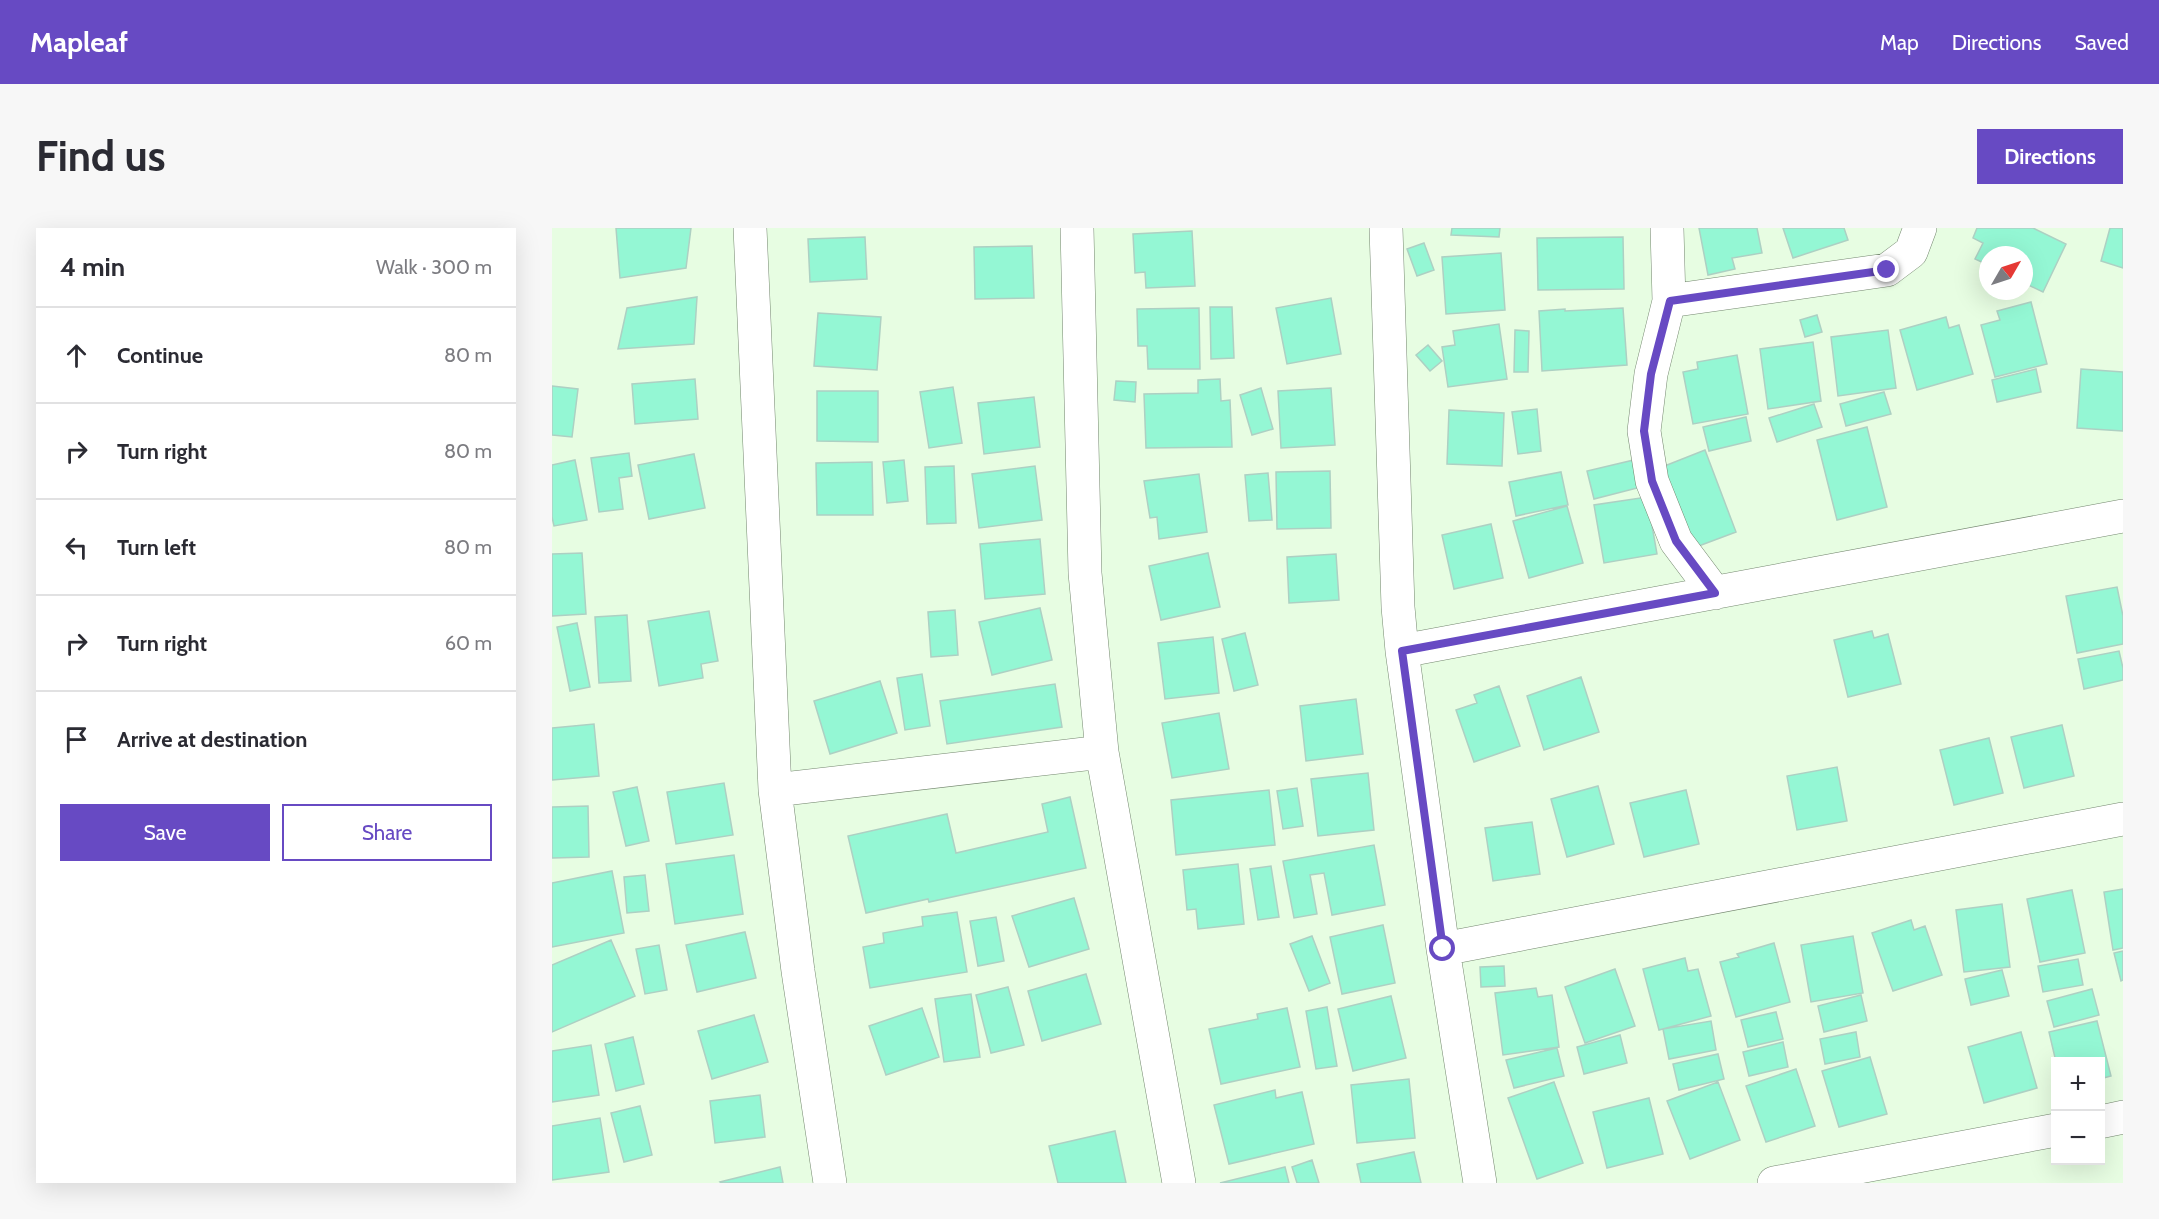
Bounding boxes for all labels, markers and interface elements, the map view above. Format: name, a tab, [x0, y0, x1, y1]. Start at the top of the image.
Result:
text: Mapleaf	[30, 25, 128, 59]
text: Map	[1880, 30, 1919, 55]
text: Directions	[1952, 30, 2041, 55]
text: Saved	[2074, 30, 2129, 55]
button: Directions	[1977, 129, 2123, 184]
text: Find us	[36, 130, 165, 182]
north arrow	[1979, 246, 2033, 300]
text: 4 min	[60, 251, 125, 283]
text: Walk · 300 m	[376, 255, 492, 279]
route end	[1873, 256, 1899, 282]
icon: ahead	[60, 339, 93, 372]
text: Continue	[117, 342, 203, 369]
text: 80 m	[444, 343, 492, 367]
icon: right	[60, 435, 93, 468]
text: Turn right	[117, 438, 207, 465]
text: 80 m	[444, 439, 492, 463]
icon: left	[60, 531, 93, 564]
text: Turn left	[117, 534, 196, 561]
text: 80 m	[444, 535, 492, 559]
icon: right	[60, 627, 93, 660]
text: Turn right	[117, 630, 207, 657]
text: 60 m	[445, 631, 492, 655]
icon: arrive	[60, 723, 93, 756]
text: Arrive at destination	[117, 726, 307, 753]
button: Save	[60, 804, 270, 861]
button: Share	[282, 804, 492, 861]
route start	[1429, 935, 1455, 961]
map controls	[2051, 1057, 2105, 1165]
button: +	[2051, 1057, 2105, 1111]
button: −	[2051, 1111, 2105, 1165]

